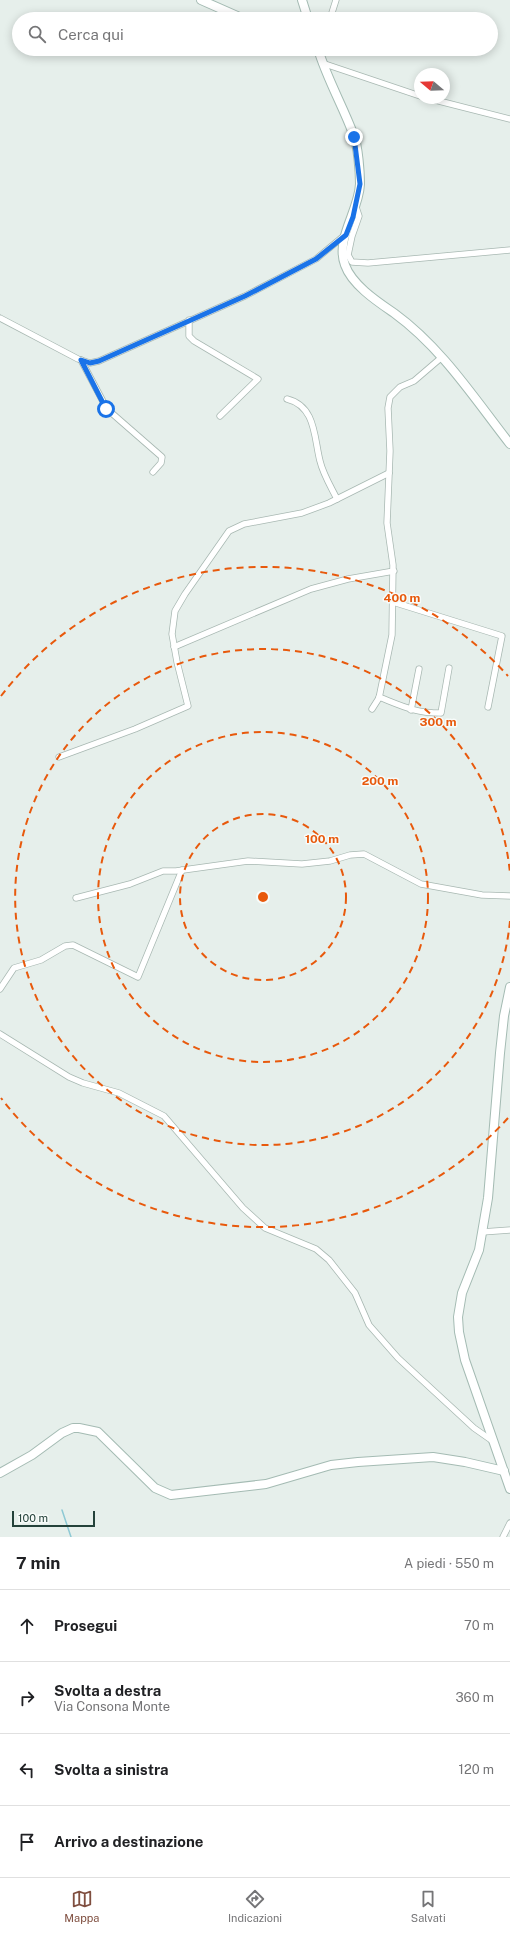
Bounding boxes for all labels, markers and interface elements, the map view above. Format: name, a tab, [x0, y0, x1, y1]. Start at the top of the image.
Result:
search box	[12, 12, 498, 56]
icon: search	[26, 23, 48, 45]
text: Cerca qui	[58, 26, 124, 43]
north arrow	[414, 68, 450, 104]
route end	[345, 128, 363, 146]
route start	[97, 400, 115, 418]
text: 400 m	[384, 591, 421, 605]
text: 300 m	[420, 715, 457, 729]
text: 200 m	[362, 774, 398, 788]
text: 100 m	[305, 832, 339, 846]
centre of rings	[256, 890, 270, 904]
scale bar	[12, 1509, 95, 1528]
text: 100 m	[18, 1512, 48, 1524]
text: 7 min	[16, 1553, 60, 1573]
text: A piedi · 550 m	[404, 1556, 494, 1571]
icon: ahead	[16, 1615, 38, 1637]
text: Prosegui	[54, 1617, 117, 1634]
text: 70 m	[464, 1618, 494, 1633]
text: Svolta a destra	[54, 1682, 161, 1699]
icon: right	[16, 1687, 38, 1709]
text: 360 m	[456, 1690, 494, 1705]
text: Via Consona Monte	[54, 1699, 170, 1714]
icon: left	[16, 1759, 38, 1781]
text: Svolta a sinistra	[54, 1761, 168, 1778]
text: 120 m	[459, 1762, 494, 1777]
icon: arrive	[16, 1831, 38, 1853]
text: Arrivo a destinazione	[54, 1833, 203, 1850]
tab: Mappa	[64, 1888, 99, 1924]
tab: Indicazioni	[228, 1888, 282, 1924]
tab: Salvati	[411, 1888, 446, 1924]

